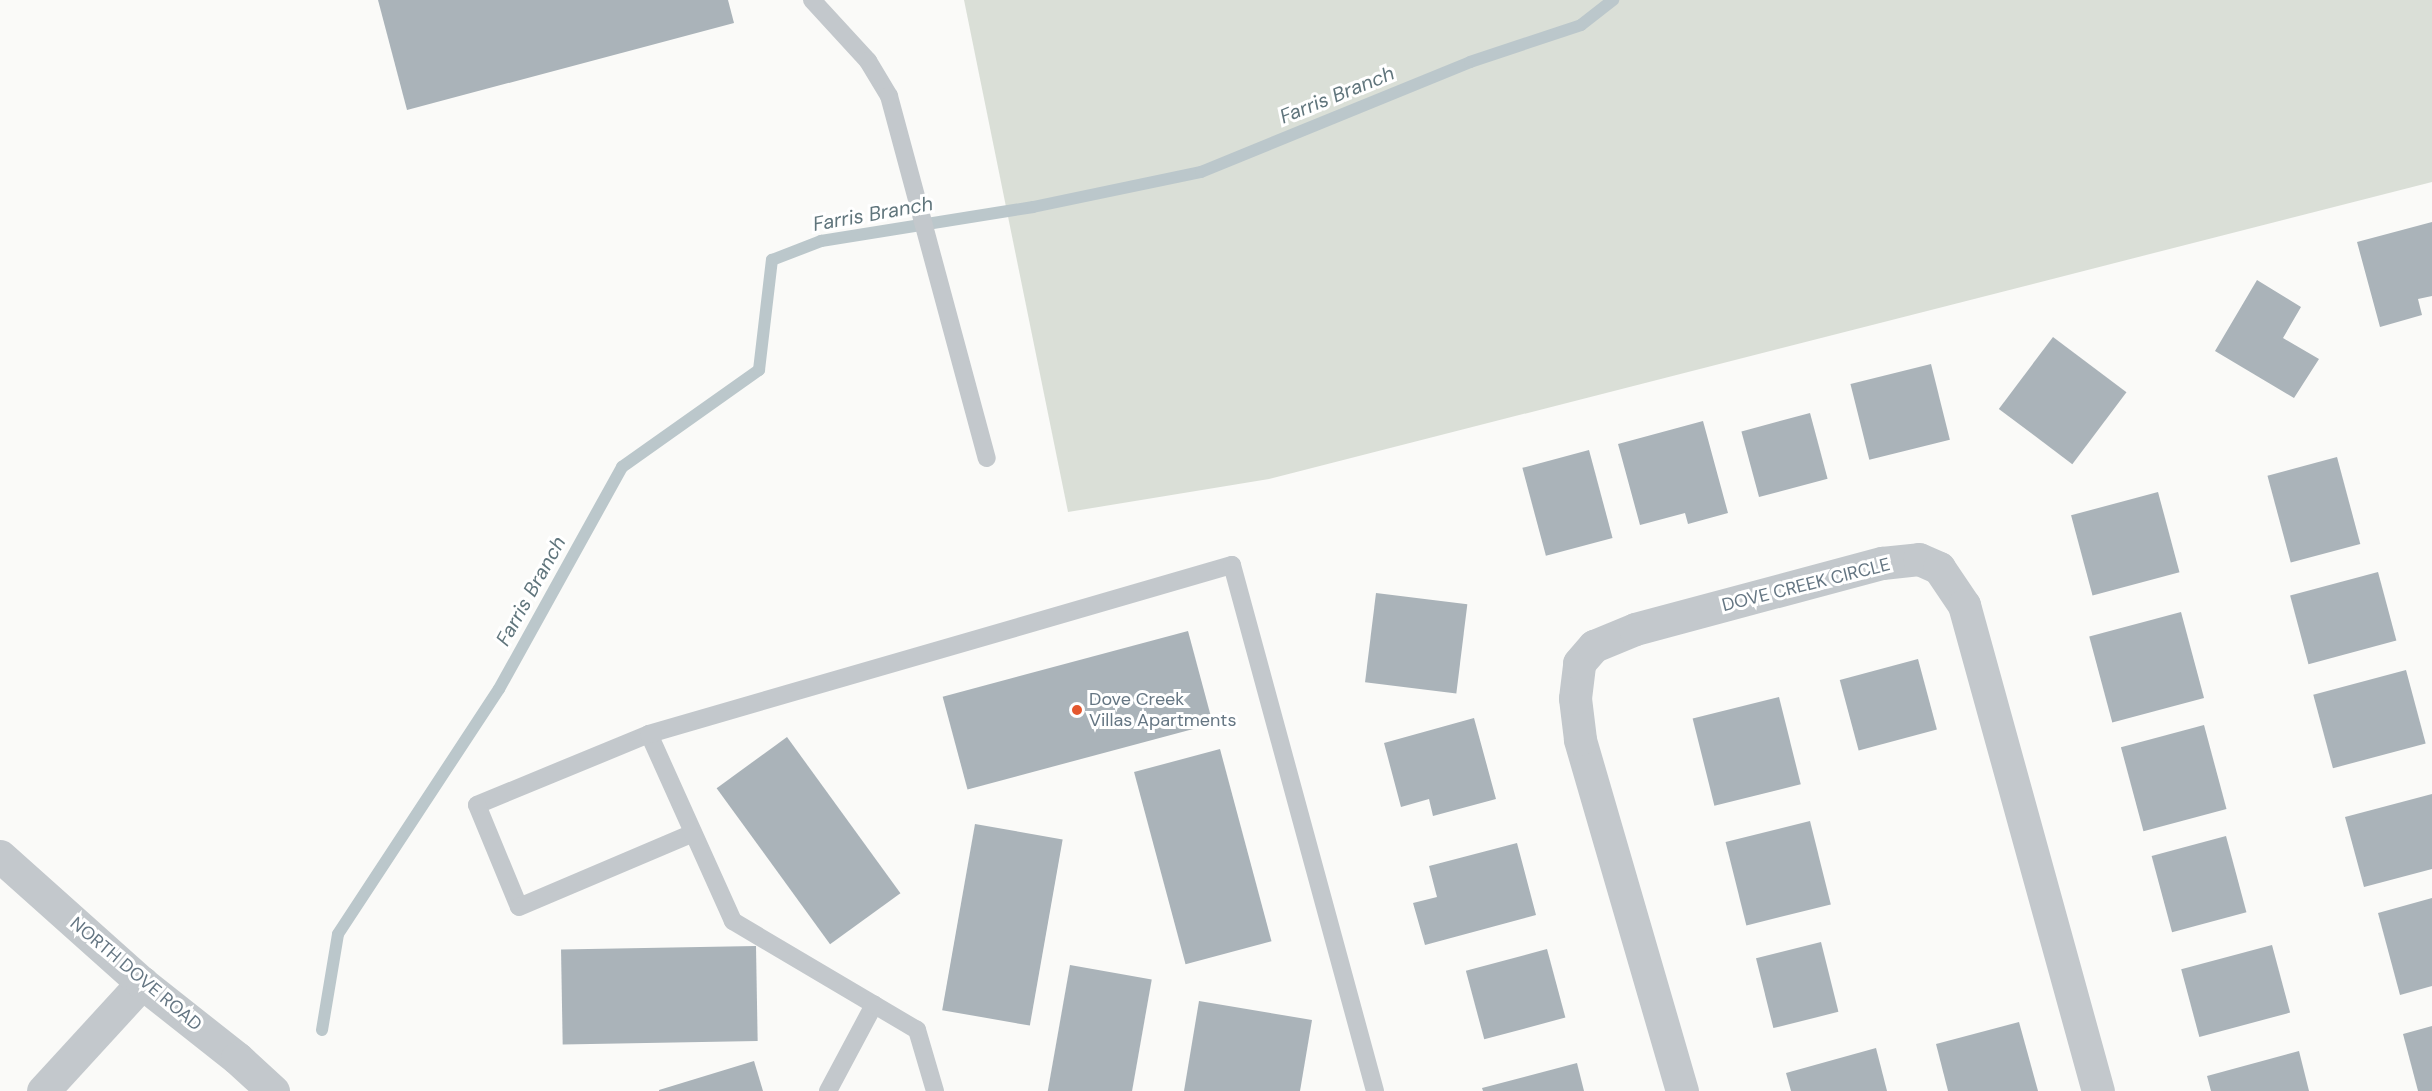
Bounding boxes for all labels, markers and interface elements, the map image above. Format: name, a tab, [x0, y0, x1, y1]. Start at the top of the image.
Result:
water label: Farris Branch	[1276, 61, 1398, 129]
water label: Farris Branch	[811, 192, 935, 236]
water label: Farris Branch	[491, 532, 571, 650]
street label: DOVE CREEK CIRCLE	[1720, 554, 1892, 616]
place label: Dove Creek Villas Apartments	[1089, 689, 1236, 732]
marker: Dove Creek Villas Apartments	[1070, 703, 1084, 717]
street label: NORTH DOVE ROAD	[66, 913, 206, 1035]

